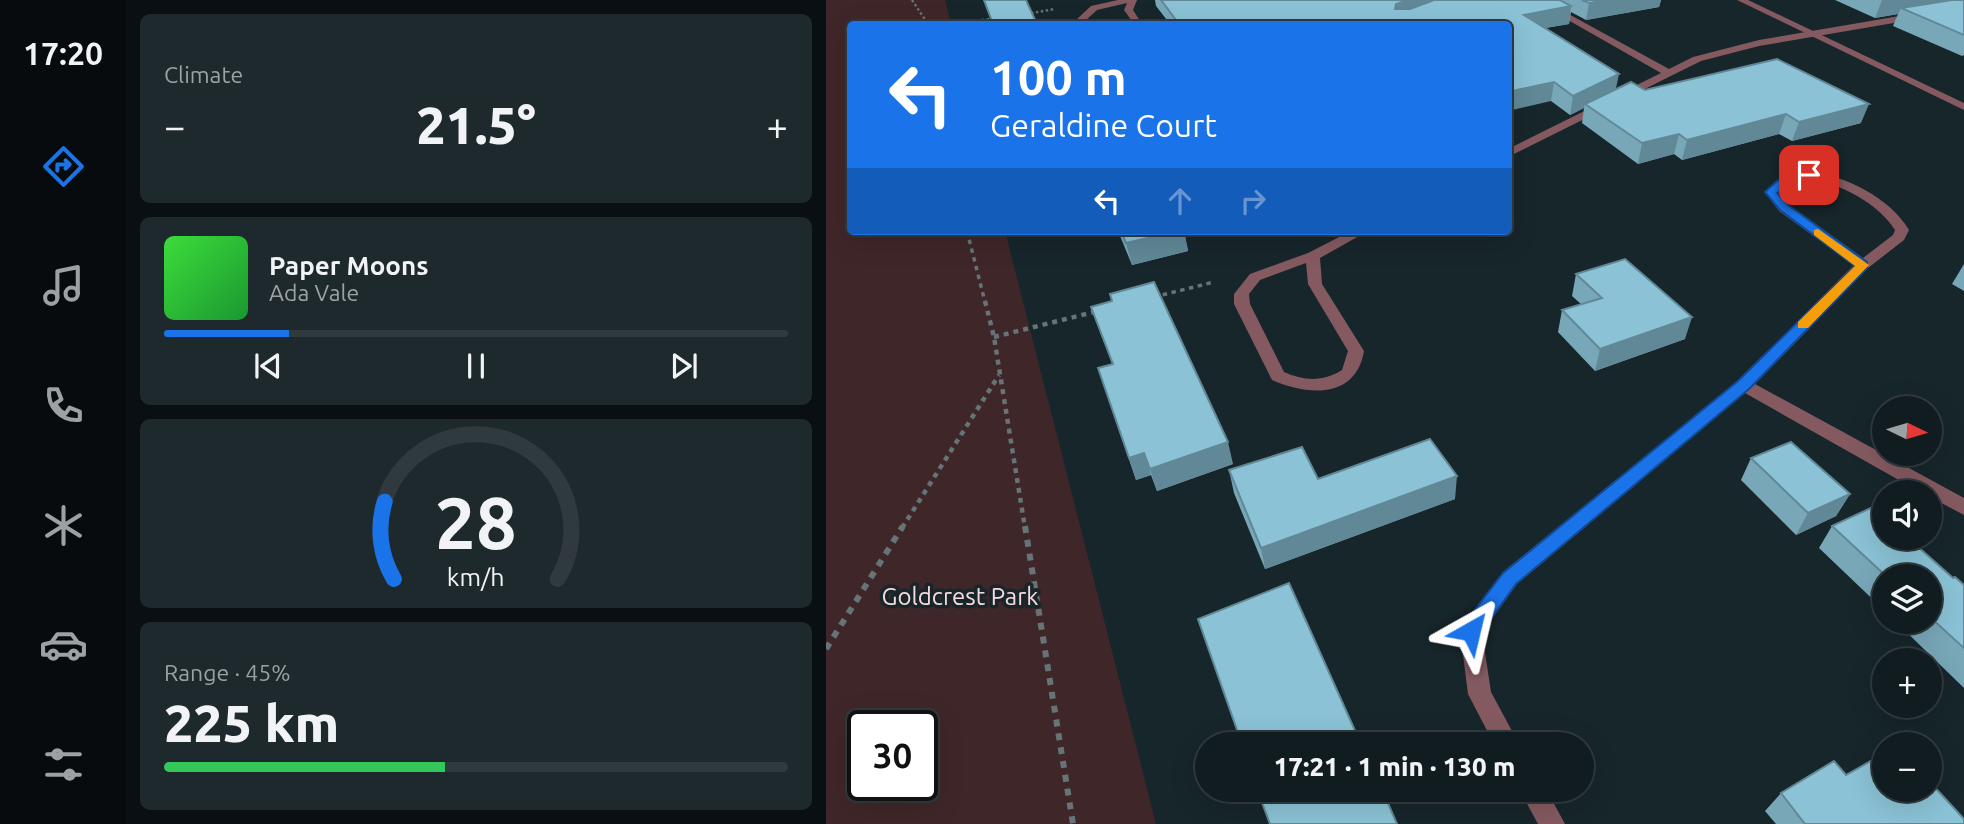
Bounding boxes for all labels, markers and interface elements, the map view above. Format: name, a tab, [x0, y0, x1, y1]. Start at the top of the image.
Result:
text: 17:20	[23, 35, 103, 71]
icon: left	[875, 49, 966, 140]
text: 100 m	[990, 49, 1127, 104]
text: Climate	[164, 62, 243, 87]
text: 21.5°	[416, 96, 536, 154]
text: −	[164, 105, 185, 147]
text: +	[767, 105, 788, 147]
text: Geraldine Court	[990, 107, 1217, 143]
icon: directions	[39, 142, 88, 191]
pin	[1779, 145, 1839, 205]
icon: arrive	[1790, 156, 1828, 194]
icon: left	[1088, 182, 1126, 220]
icon: ahead	[1161, 182, 1199, 220]
icon: right	[1234, 182, 1272, 220]
text: Paper Moons	[269, 251, 428, 280]
icon: music	[39, 261, 88, 310]
text: Ada Vale	[269, 280, 359, 305]
icon: previous	[249, 347, 287, 385]
icon: pause	[457, 347, 495, 385]
icon: next	[665, 347, 703, 385]
icon: phone	[39, 381, 88, 430]
north arrow	[1872, 396, 1942, 466]
map controls	[1872, 396, 1942, 802]
button: sound	[1872, 480, 1942, 550]
text: 28	[435, 482, 517, 564]
icon: climate	[39, 501, 88, 550]
text: km/h	[447, 563, 505, 591]
button: layers	[1872, 564, 1942, 634]
park label: Goldcrest Park	[882, 583, 1038, 610]
position arrow	[1434, 594, 1508, 668]
icon: car	[39, 620, 88, 669]
button: +	[1872, 648, 1942, 718]
text: Range · 45%	[164, 660, 291, 685]
text: 225 km	[164, 694, 339, 752]
speed limit sign: 30	[847, 710, 938, 801]
button: −	[1872, 732, 1942, 802]
icon: filters	[39, 740, 88, 789]
text: 17:21 · 1 min · 130 m	[1274, 752, 1515, 781]

